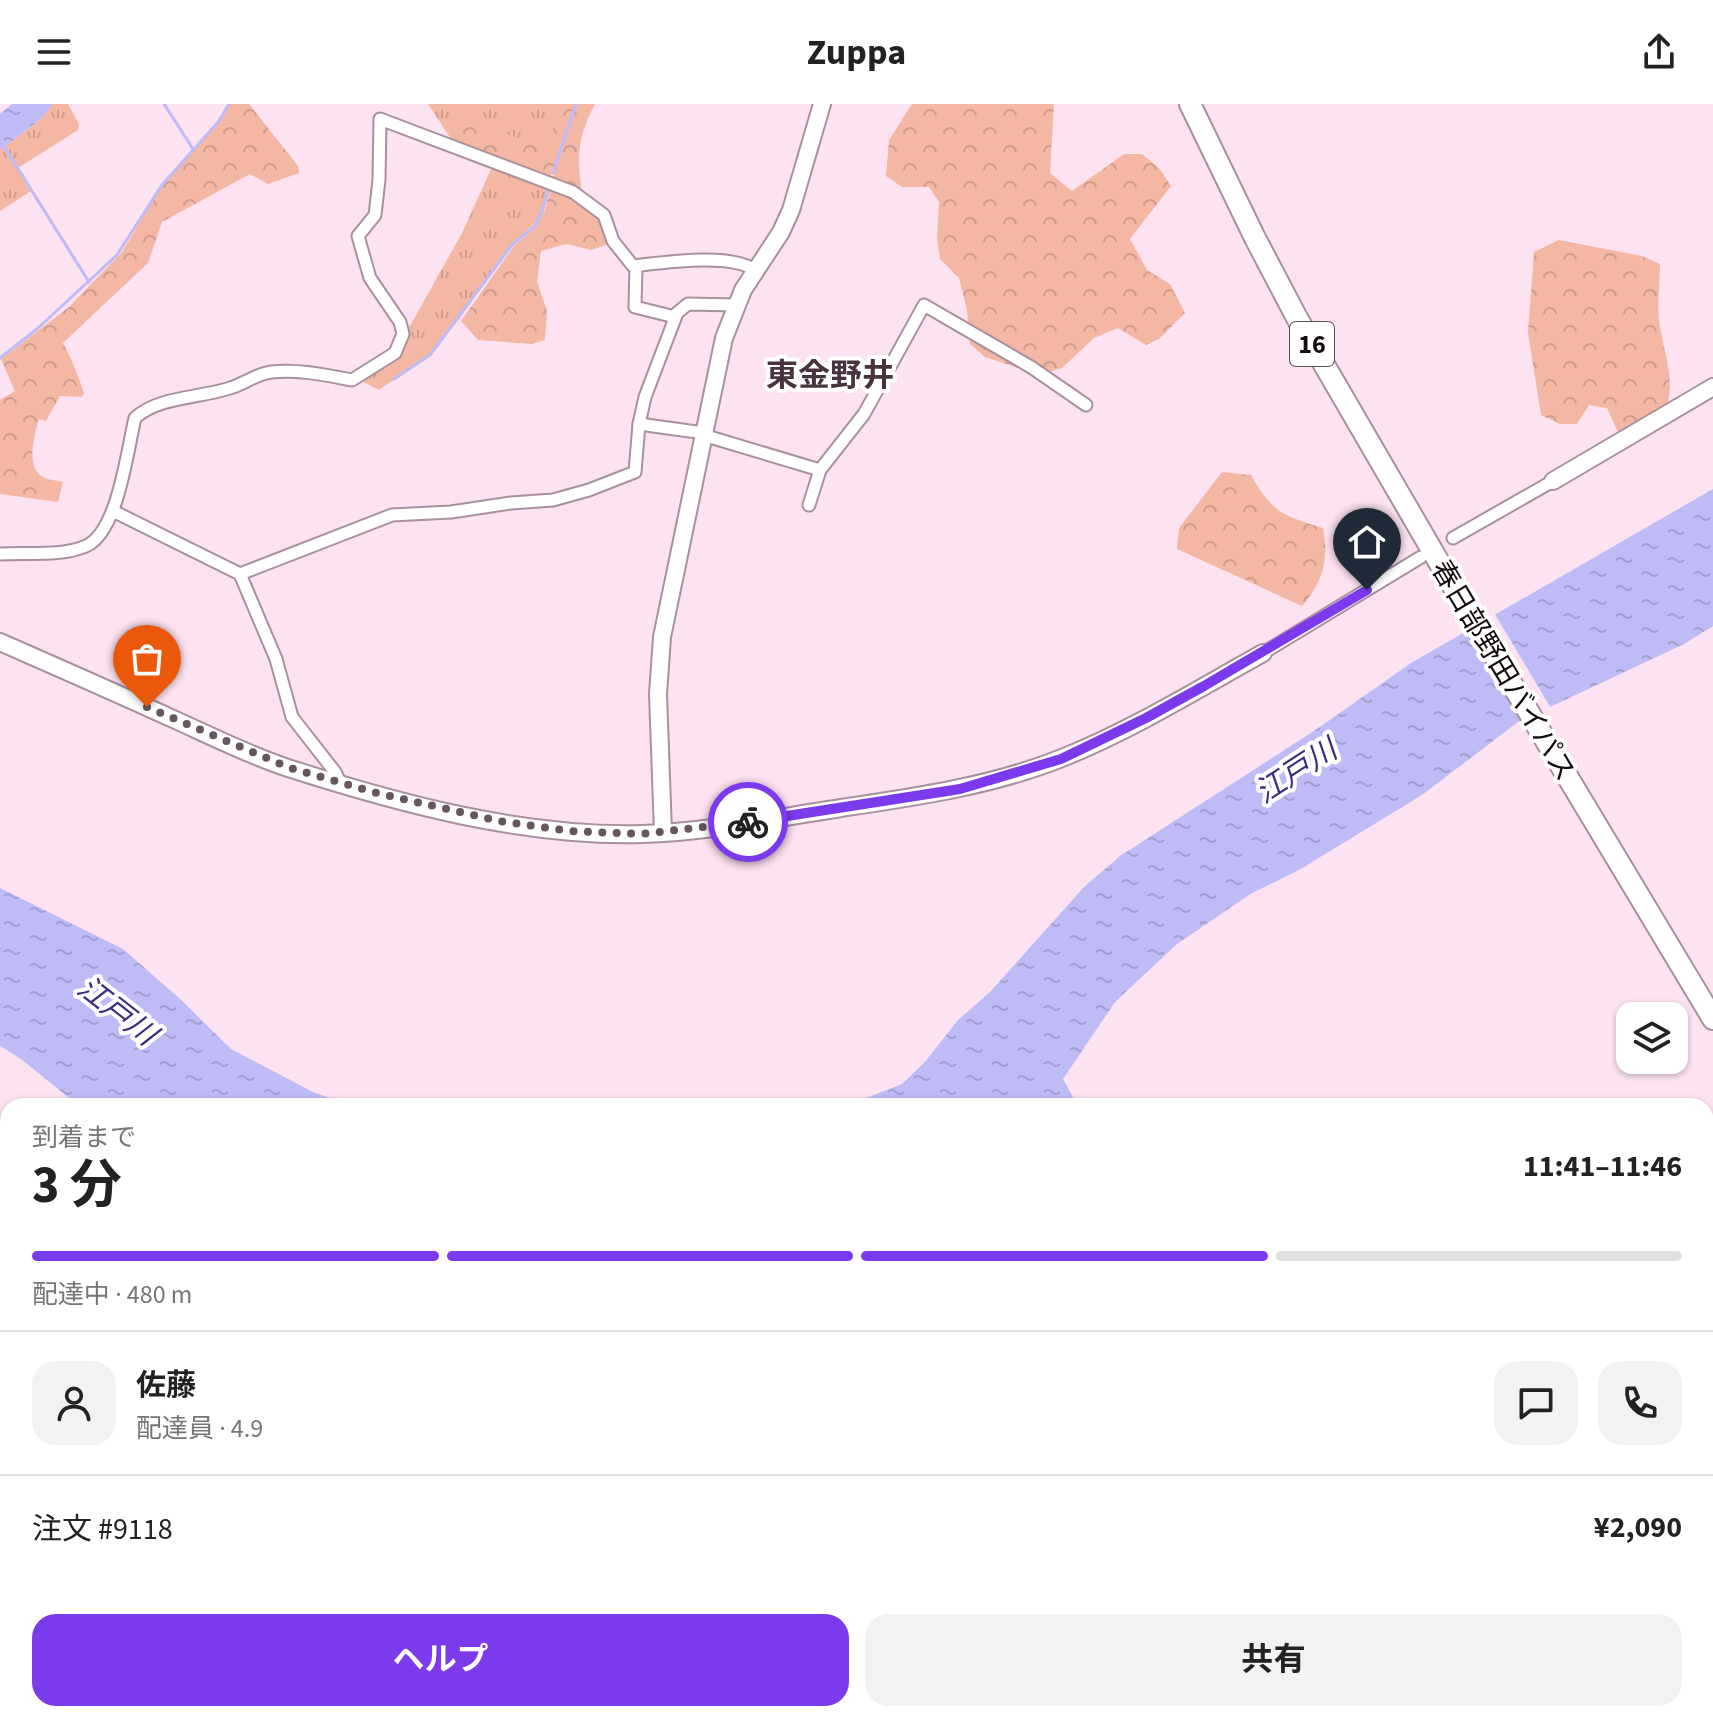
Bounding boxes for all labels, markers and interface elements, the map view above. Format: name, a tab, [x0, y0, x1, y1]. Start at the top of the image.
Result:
text: Zuppa	[807, 27, 906, 78]
icon: menu	[32, 30, 76, 74]
icon: share	[1637, 30, 1681, 74]
road number: 16	[1290, 322, 1334, 366]
district label: 東金野井	[766, 353, 894, 399]
pin	[1333, 508, 1401, 590]
icon: home	[1345, 520, 1389, 564]
street label: 春日部野田バイパス	[1421, 552, 1585, 789]
pin	[113, 625, 181, 707]
icon: bag	[125, 637, 169, 681]
water label: 江戸川	[1247, 727, 1348, 814]
courier	[708, 782, 788, 862]
icon: bike	[726, 800, 770, 844]
water label: 江戸川	[68, 967, 168, 1058]
map controls	[1616, 1002, 1688, 1074]
button: layers	[1616, 1002, 1688, 1074]
text: 到着まで	[32, 1119, 136, 1156]
text: 11:41–11:46	[1523, 1145, 1682, 1188]
text: 3 分	[32, 1149, 122, 1223]
text: 配達中 · 480 m	[32, 1276, 192, 1313]
button: person	[32, 1361, 116, 1445]
button: chat	[1494, 1361, 1578, 1445]
button: phone	[1598, 1361, 1682, 1445]
text: 佐藤	[136, 1364, 196, 1407]
text: 配達員 · 4.9	[136, 1410, 263, 1447]
text: ¥2,090	[1594, 1506, 1682, 1549]
text: 注文 #9118	[32, 1508, 173, 1551]
button: ヘルプ	[32, 1614, 849, 1706]
button: 共有	[865, 1614, 1682, 1706]

